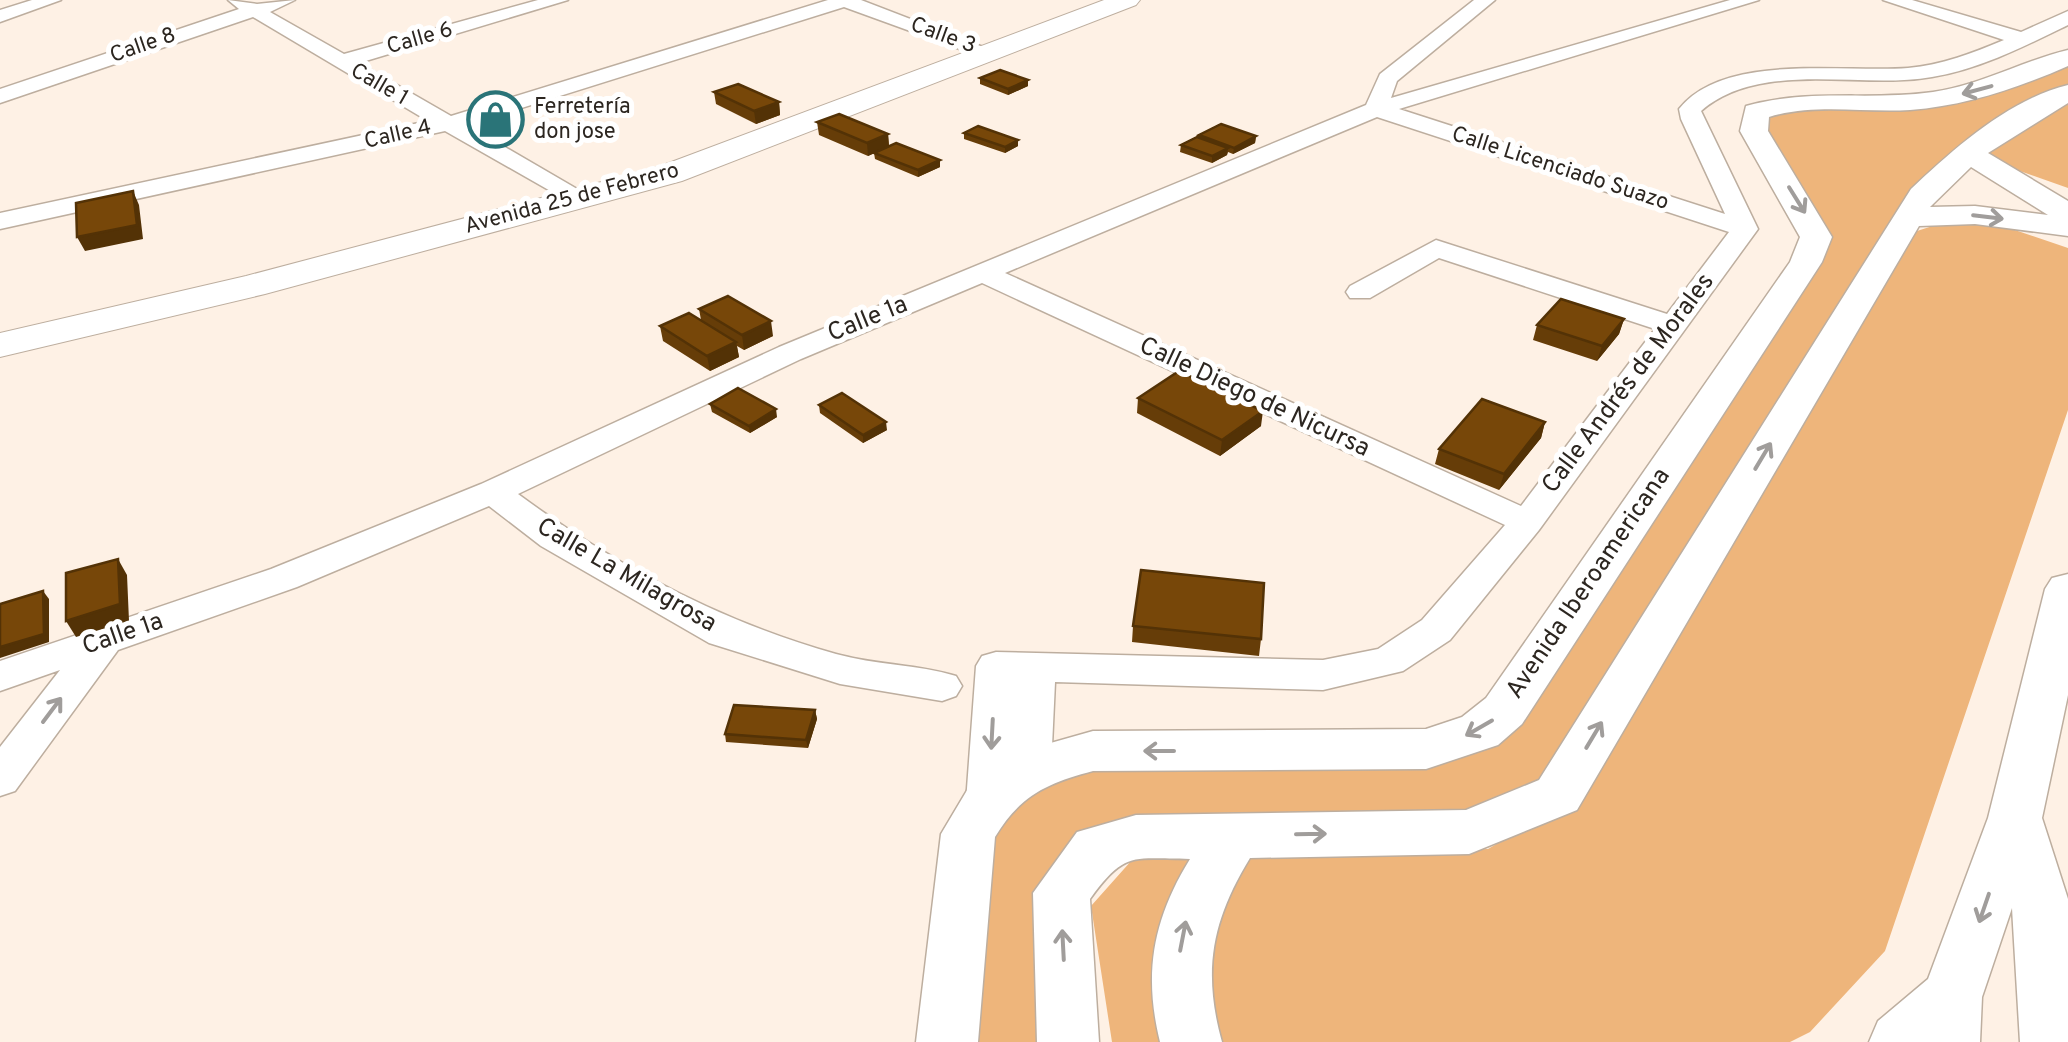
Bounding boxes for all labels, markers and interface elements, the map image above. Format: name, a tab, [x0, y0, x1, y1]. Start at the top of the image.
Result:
street label: Calle 3	[907, 12, 979, 60]
street label: Calle 6	[384, 17, 456, 61]
street label: Calle 8	[107, 22, 179, 70]
street label: Calle 1	[345, 58, 413, 112]
one-way arrow	[1962, 82, 1993, 101]
shop icon: Ferretería don jose	[465, 90, 525, 150]
place label: Ferretería don jose	[534, 94, 631, 146]
street label: Calle 4	[362, 114, 434, 156]
street label: Calle Licenciado Suazo	[1448, 121, 1672, 217]
street label: Avenida 25 de Febrero	[462, 157, 682, 241]
one-way arrow	[1786, 186, 1807, 214]
one-way arrow	[1971, 208, 2003, 227]
street label: Calle Andrés de Morales	[1536, 268, 1722, 500]
street label: Calle 1a	[823, 290, 913, 350]
street label: Calle Diego de Nicursa	[1134, 330, 1374, 466]
one-way arrow	[1753, 443, 1773, 471]
street label: Avenida Iberoamericana	[1500, 462, 1678, 706]
street label: Calle La Milagrosa	[530, 511, 722, 641]
street label: Calle 1a	[78, 606, 168, 664]
one-way arrow	[41, 697, 62, 724]
one-way arrow	[982, 717, 1001, 749]
one-way arrow	[1465, 718, 1494, 738]
one-way arrow	[1584, 721, 1604, 749]
one-way arrow	[1143, 742, 1176, 760]
one-way arrow	[1294, 825, 1326, 844]
one-way arrow	[1974, 891, 1992, 922]
one-way arrow	[1175, 921, 1194, 953]
one-way arrow	[1054, 929, 1073, 961]

